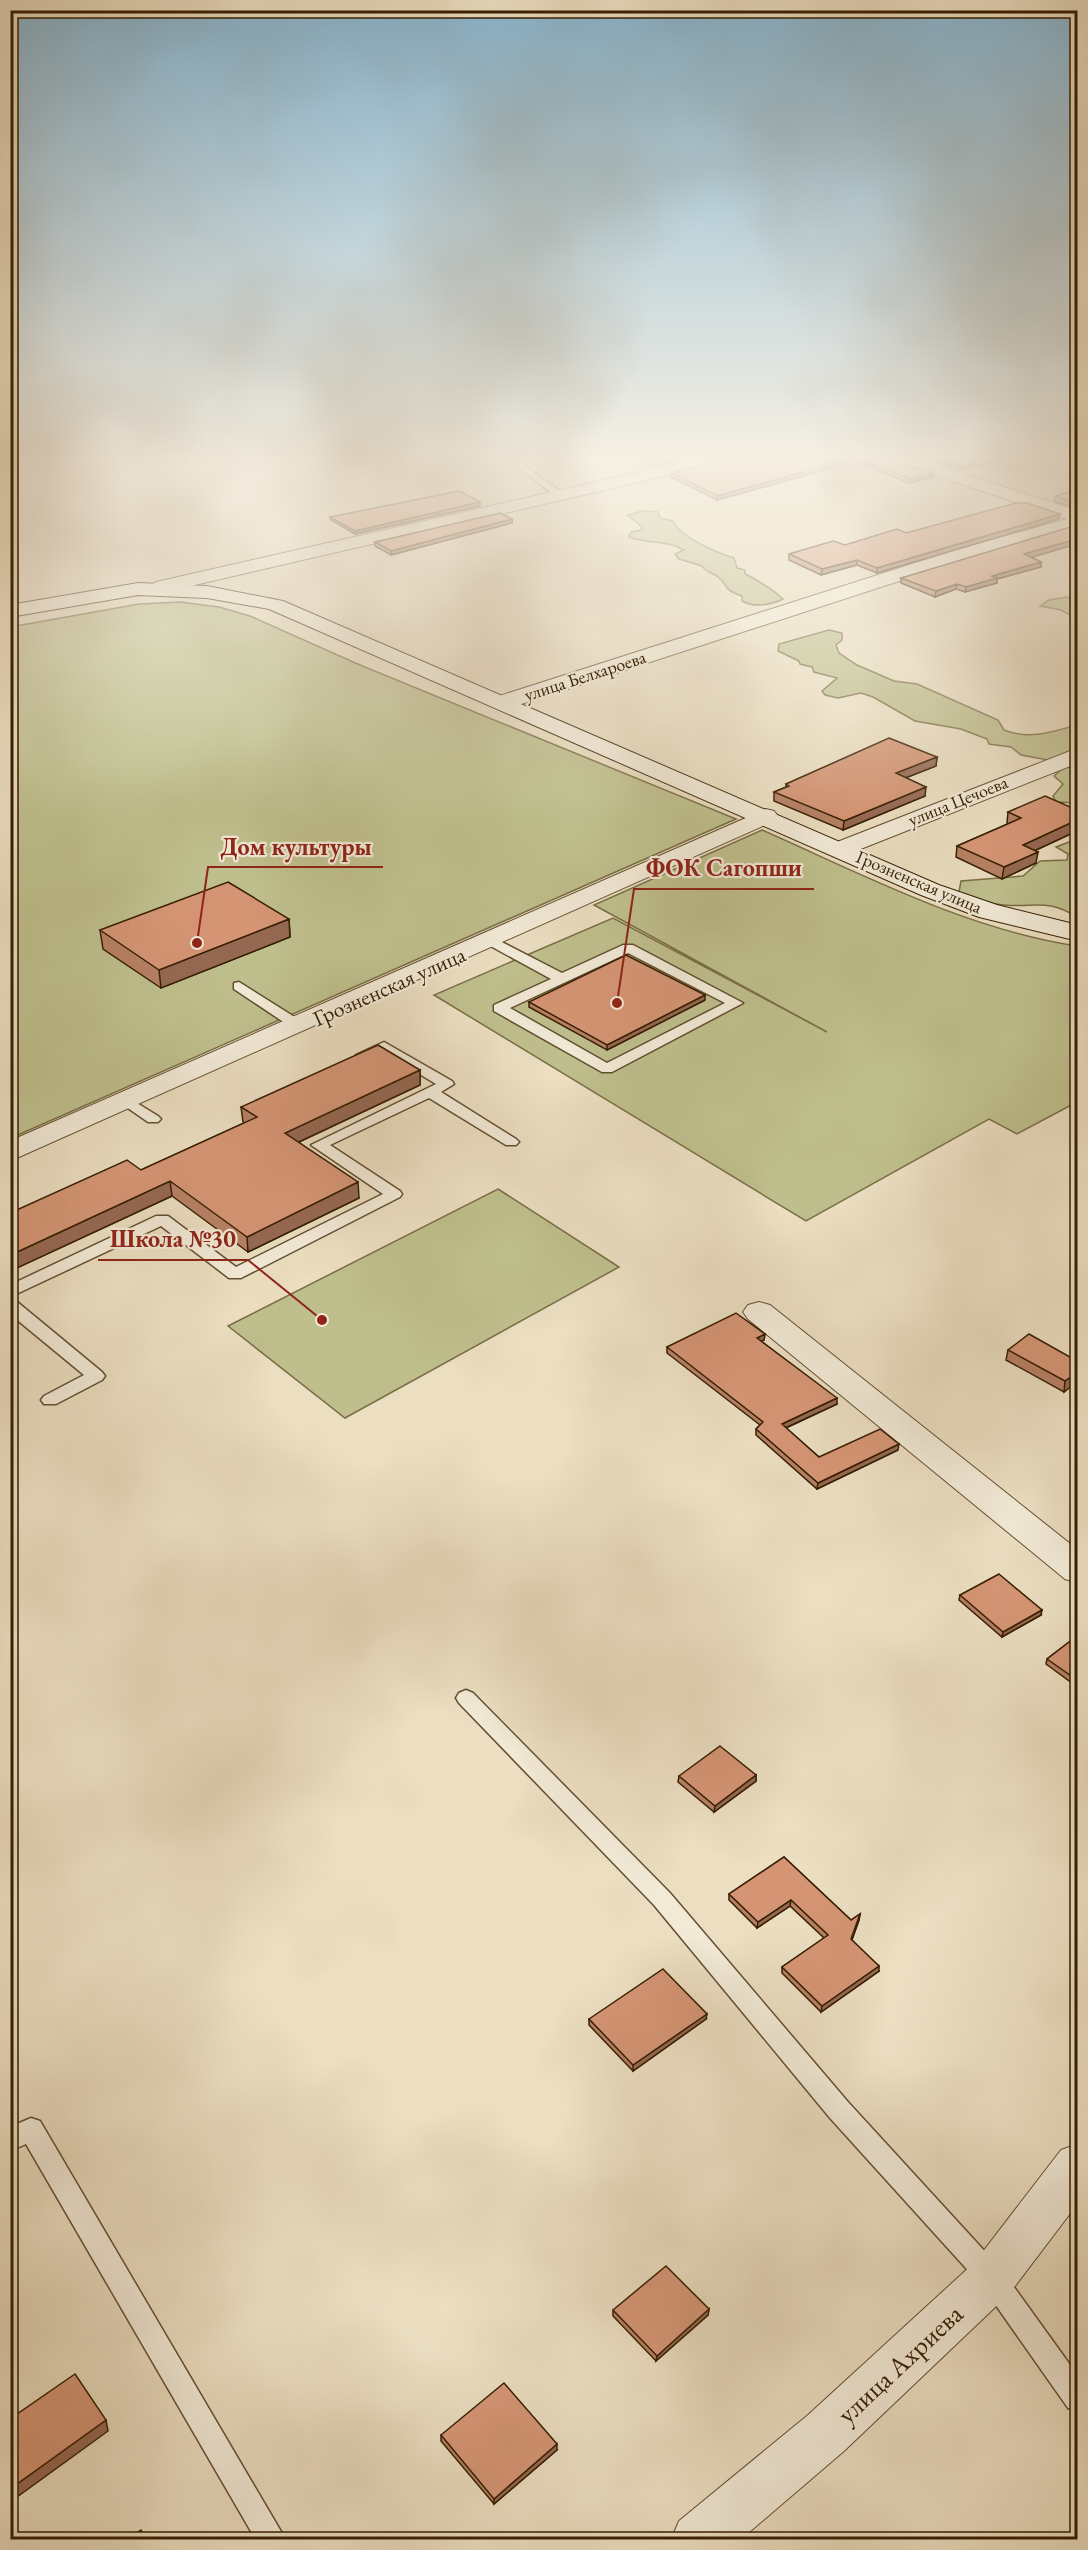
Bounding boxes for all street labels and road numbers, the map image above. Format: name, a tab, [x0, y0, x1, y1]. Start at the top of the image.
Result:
street label: улица Белхароева	[521, 645, 649, 706]
street label: улица Цечоева	[905, 770, 1012, 831]
street label: Грозненская улица	[853, 845, 986, 919]
street label: Грозненская улица	[308, 940, 470, 1033]
street label: улица Ахриева	[829, 2296, 970, 2431]

